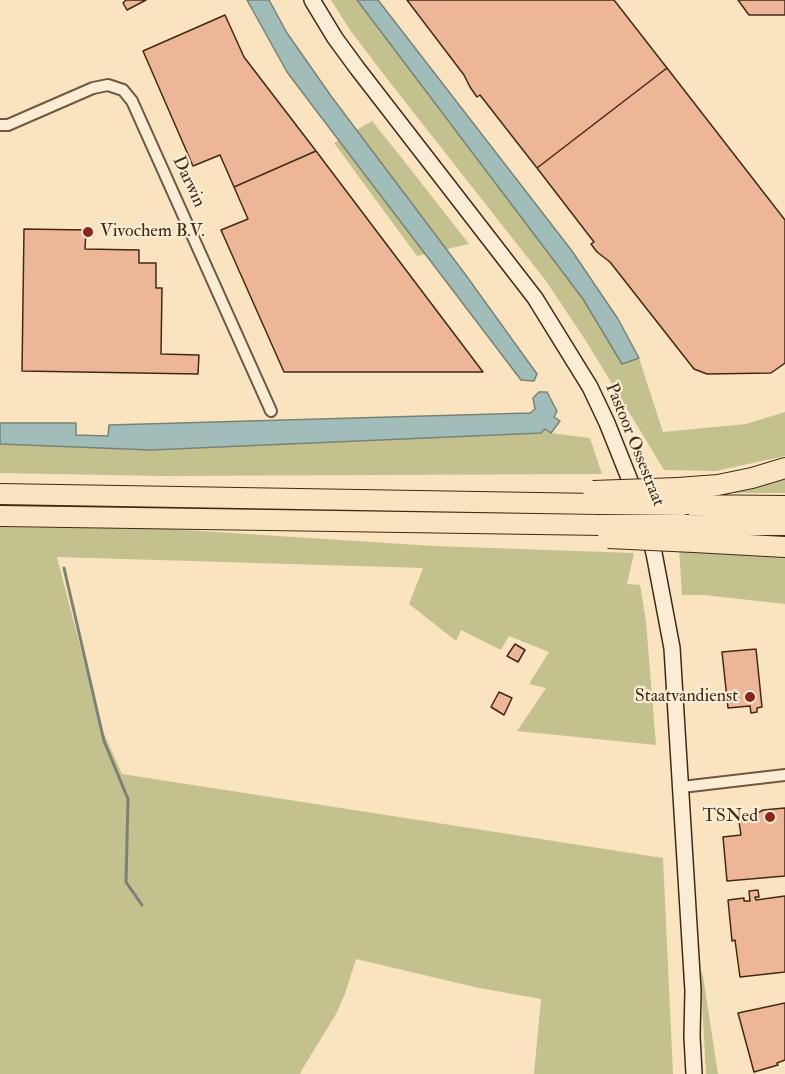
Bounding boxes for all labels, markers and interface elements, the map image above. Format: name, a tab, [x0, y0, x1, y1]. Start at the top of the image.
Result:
street label: Darwin	[167, 153, 209, 211]
place label: Vivochem B.V.	[100, 221, 205, 243]
marker: Vivochem B.V.	[81, 225, 95, 239]
street label: Pastoor Ossestraat	[599, 380, 669, 510]
place label: Staatvandienst	[635, 686, 738, 708]
marker: Staatvandienst	[743, 690, 757, 704]
place label: TSNed	[703, 806, 758, 828]
marker: TSNed	[763, 810, 777, 824]

